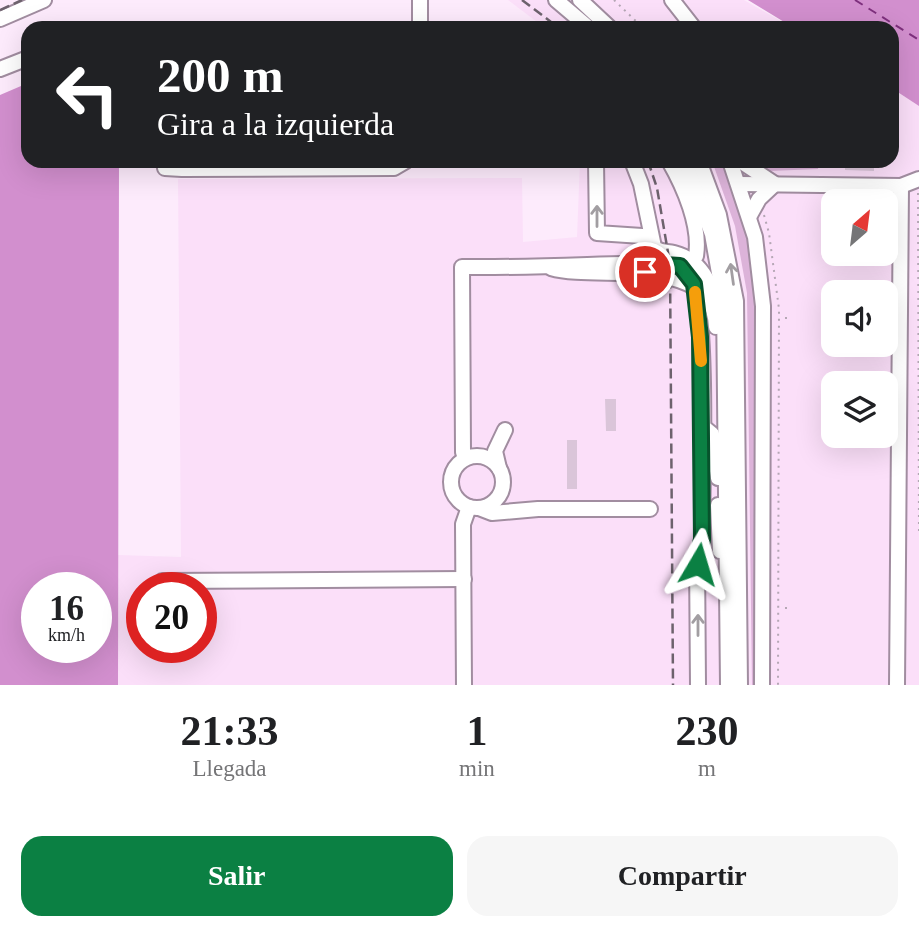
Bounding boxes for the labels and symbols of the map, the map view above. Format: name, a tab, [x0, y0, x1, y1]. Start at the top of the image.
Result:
north arrow	[821, 189, 898, 266]
one-way arrow	[590, 205, 604, 228]
pin	[615, 242, 675, 302]
one-way arrow	[726, 263, 739, 286]
position arrow	[661, 527, 735, 601]
speed limit sign: 20	[126, 572, 217, 663]
one-way arrow	[691, 613, 705, 636]

